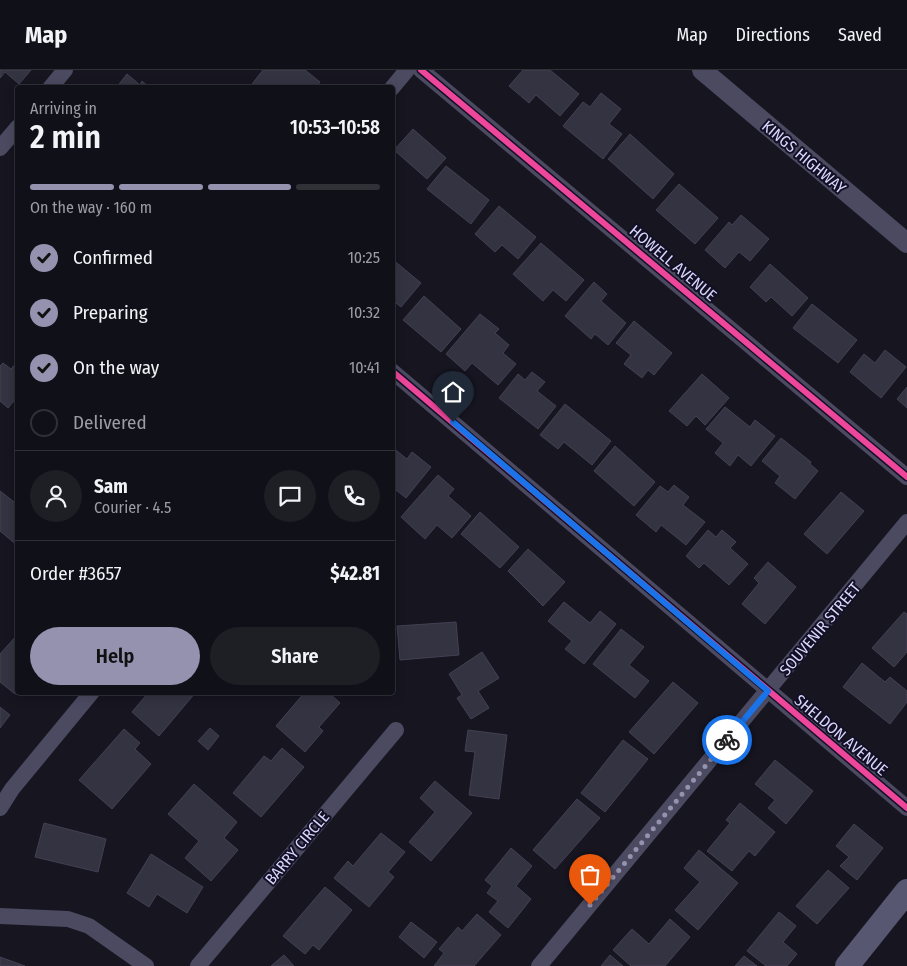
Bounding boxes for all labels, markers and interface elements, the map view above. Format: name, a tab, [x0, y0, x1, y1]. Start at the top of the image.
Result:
text: Map	[25, 21, 67, 49]
text: Map	[676, 24, 708, 46]
text: Directions	[736, 24, 810, 46]
text: Saved	[838, 24, 882, 46]
text: Arriving in	[30, 99, 97, 118]
text: 10:53–10:58	[290, 116, 380, 139]
street label: KINGS HIGHWAY	[758, 116, 850, 198]
text: 2 min	[30, 118, 101, 156]
text: On the way · 160 m	[30, 198, 152, 217]
street label: HOWELL AVENUE	[626, 221, 720, 305]
icon: check	[30, 244, 58, 272]
text: Confirmed	[73, 246, 153, 269]
text: 10:25	[348, 248, 380, 267]
icon: check	[30, 299, 58, 327]
text: Preparing	[73, 301, 148, 324]
text: 10:32	[348, 303, 380, 322]
icon: check	[30, 354, 58, 382]
text: On the way	[73, 356, 159, 379]
text: 10:41	[349, 358, 380, 377]
pin	[432, 371, 474, 422]
icon: home	[439, 378, 467, 406]
text: Delivered	[73, 411, 147, 434]
button: person	[30, 470, 82, 522]
button: chat	[264, 470, 316, 522]
button: phone	[328, 470, 380, 522]
text: Sam	[94, 475, 128, 498]
text: Courier · 4.5	[94, 498, 171, 517]
text: Order #3657	[30, 562, 121, 585]
text: $42.81	[330, 562, 380, 585]
street label: SOUVENIR STREET	[776, 578, 865, 679]
button: Help	[30, 627, 200, 685]
button: Share	[210, 627, 380, 685]
street label: SHELDON AVENUE	[791, 691, 891, 779]
courier	[702, 715, 752, 765]
icon: bike	[713, 726, 741, 754]
street label: BARRY CIRCLE	[261, 808, 333, 888]
pin	[569, 854, 611, 905]
icon: bag	[576, 861, 604, 889]

